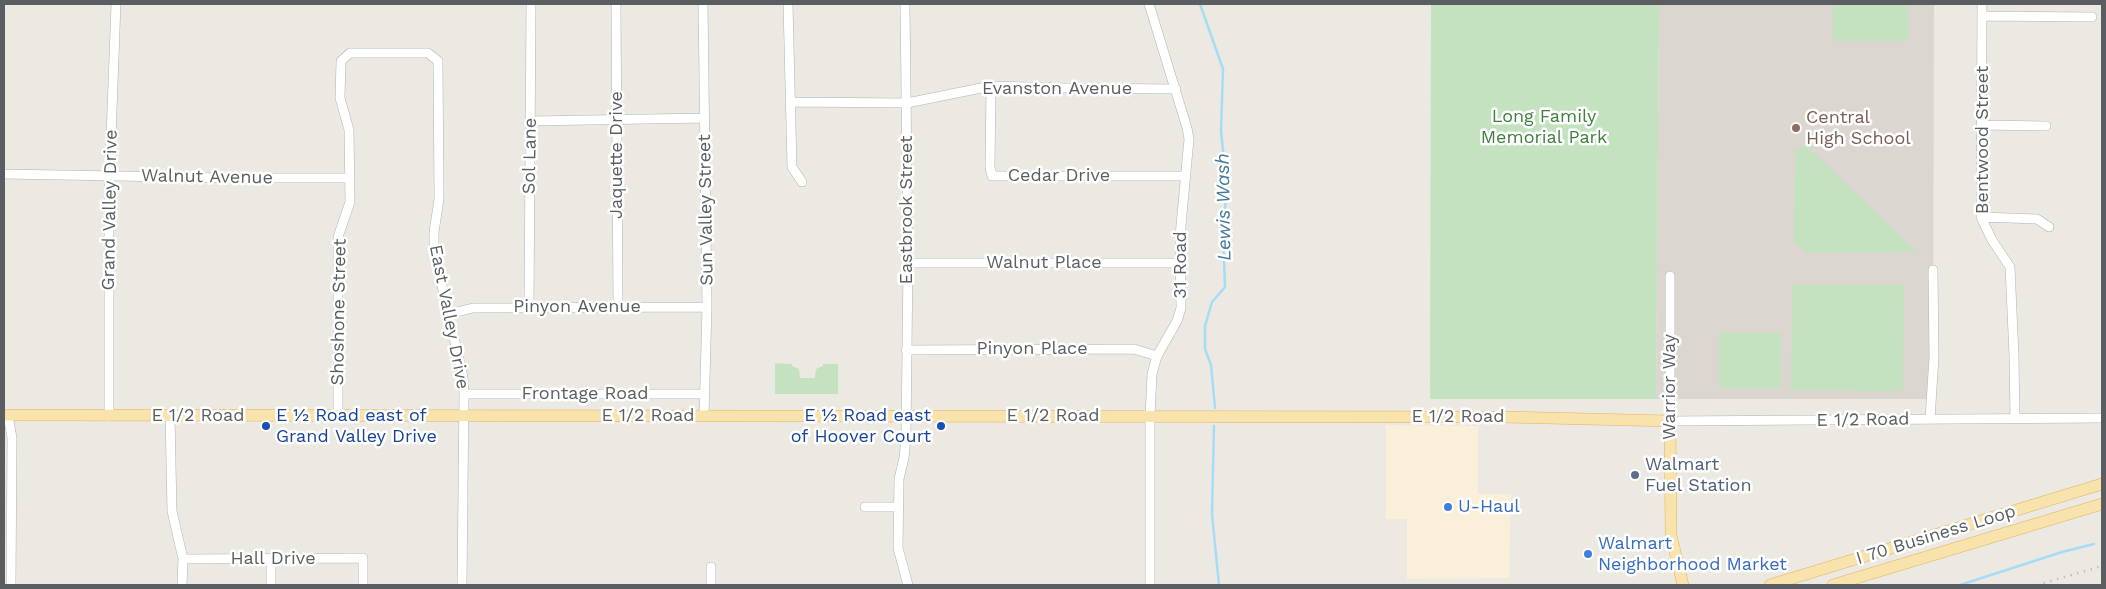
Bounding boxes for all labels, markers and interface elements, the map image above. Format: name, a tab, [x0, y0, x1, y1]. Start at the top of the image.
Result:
street label: Bentwood Street	[1972, 66, 1994, 214]
street label: Evanston Avenue	[982, 78, 1132, 100]
street label: Jaquette Drive	[606, 91, 628, 219]
park label: Long Family Memorial Park	[1481, 106, 1607, 148]
place label: Central High School	[1806, 107, 1911, 150]
street label: Sol Lane	[519, 118, 541, 194]
marker: Central High School	[1790, 122, 1802, 134]
street label: Grand Valley Drive	[98, 129, 122, 291]
street label: Sun Valley Street	[694, 134, 718, 286]
street label: Eastbrook Street	[896, 135, 918, 285]
water label: Lewis Wash	[1212, 153, 1236, 261]
street label: Walnut Avenue	[141, 165, 273, 189]
street label: Cedar Drive	[1008, 165, 1110, 187]
street label: 31 Road	[1170, 231, 1192, 299]
street label: Shoshone Street	[327, 238, 351, 386]
street label: East Valley Drive	[424, 243, 474, 391]
street label: Walnut Place	[986, 252, 1102, 274]
street label: Pinyon Avenue	[513, 296, 641, 318]
street label: Warrior Way	[1659, 334, 1681, 440]
street label: Pinyon Place	[976, 338, 1088, 360]
street label: Frontage Road	[522, 383, 648, 405]
street label: E 1/2 Road	[151, 405, 245, 427]
place label: E ½ Road east of Grand Valley Drive	[276, 405, 437, 448]
street label: E 1/2 Road	[601, 405, 695, 427]
place label: E ½ Road east of Hoover Court	[791, 405, 931, 448]
street label: E 1/2 Road	[1006, 405, 1100, 427]
street label: E 1/2 Road	[1411, 406, 1505, 428]
street label: E 1/2 Road	[1816, 408, 1910, 432]
marker: E ½ Road east of Grand Valley Drive	[260, 420, 272, 432]
marker: E ½ Road east of Hoover Court	[935, 420, 947, 432]
place label: Walmart Fuel Station	[1645, 454, 1752, 496]
marker: Walmart Fuel Station	[1629, 469, 1641, 481]
place label: U-Haul	[1458, 496, 1520, 518]
street label: I 70 Business Loop	[1854, 500, 2018, 570]
marker: U-Haul	[1442, 501, 1454, 513]
place label: Walmart Neighborhood Market	[1598, 533, 1787, 576]
street label: Hall Drive	[230, 548, 316, 570]
marker: Walmart Neighborhood Market	[1582, 548, 1594, 560]

